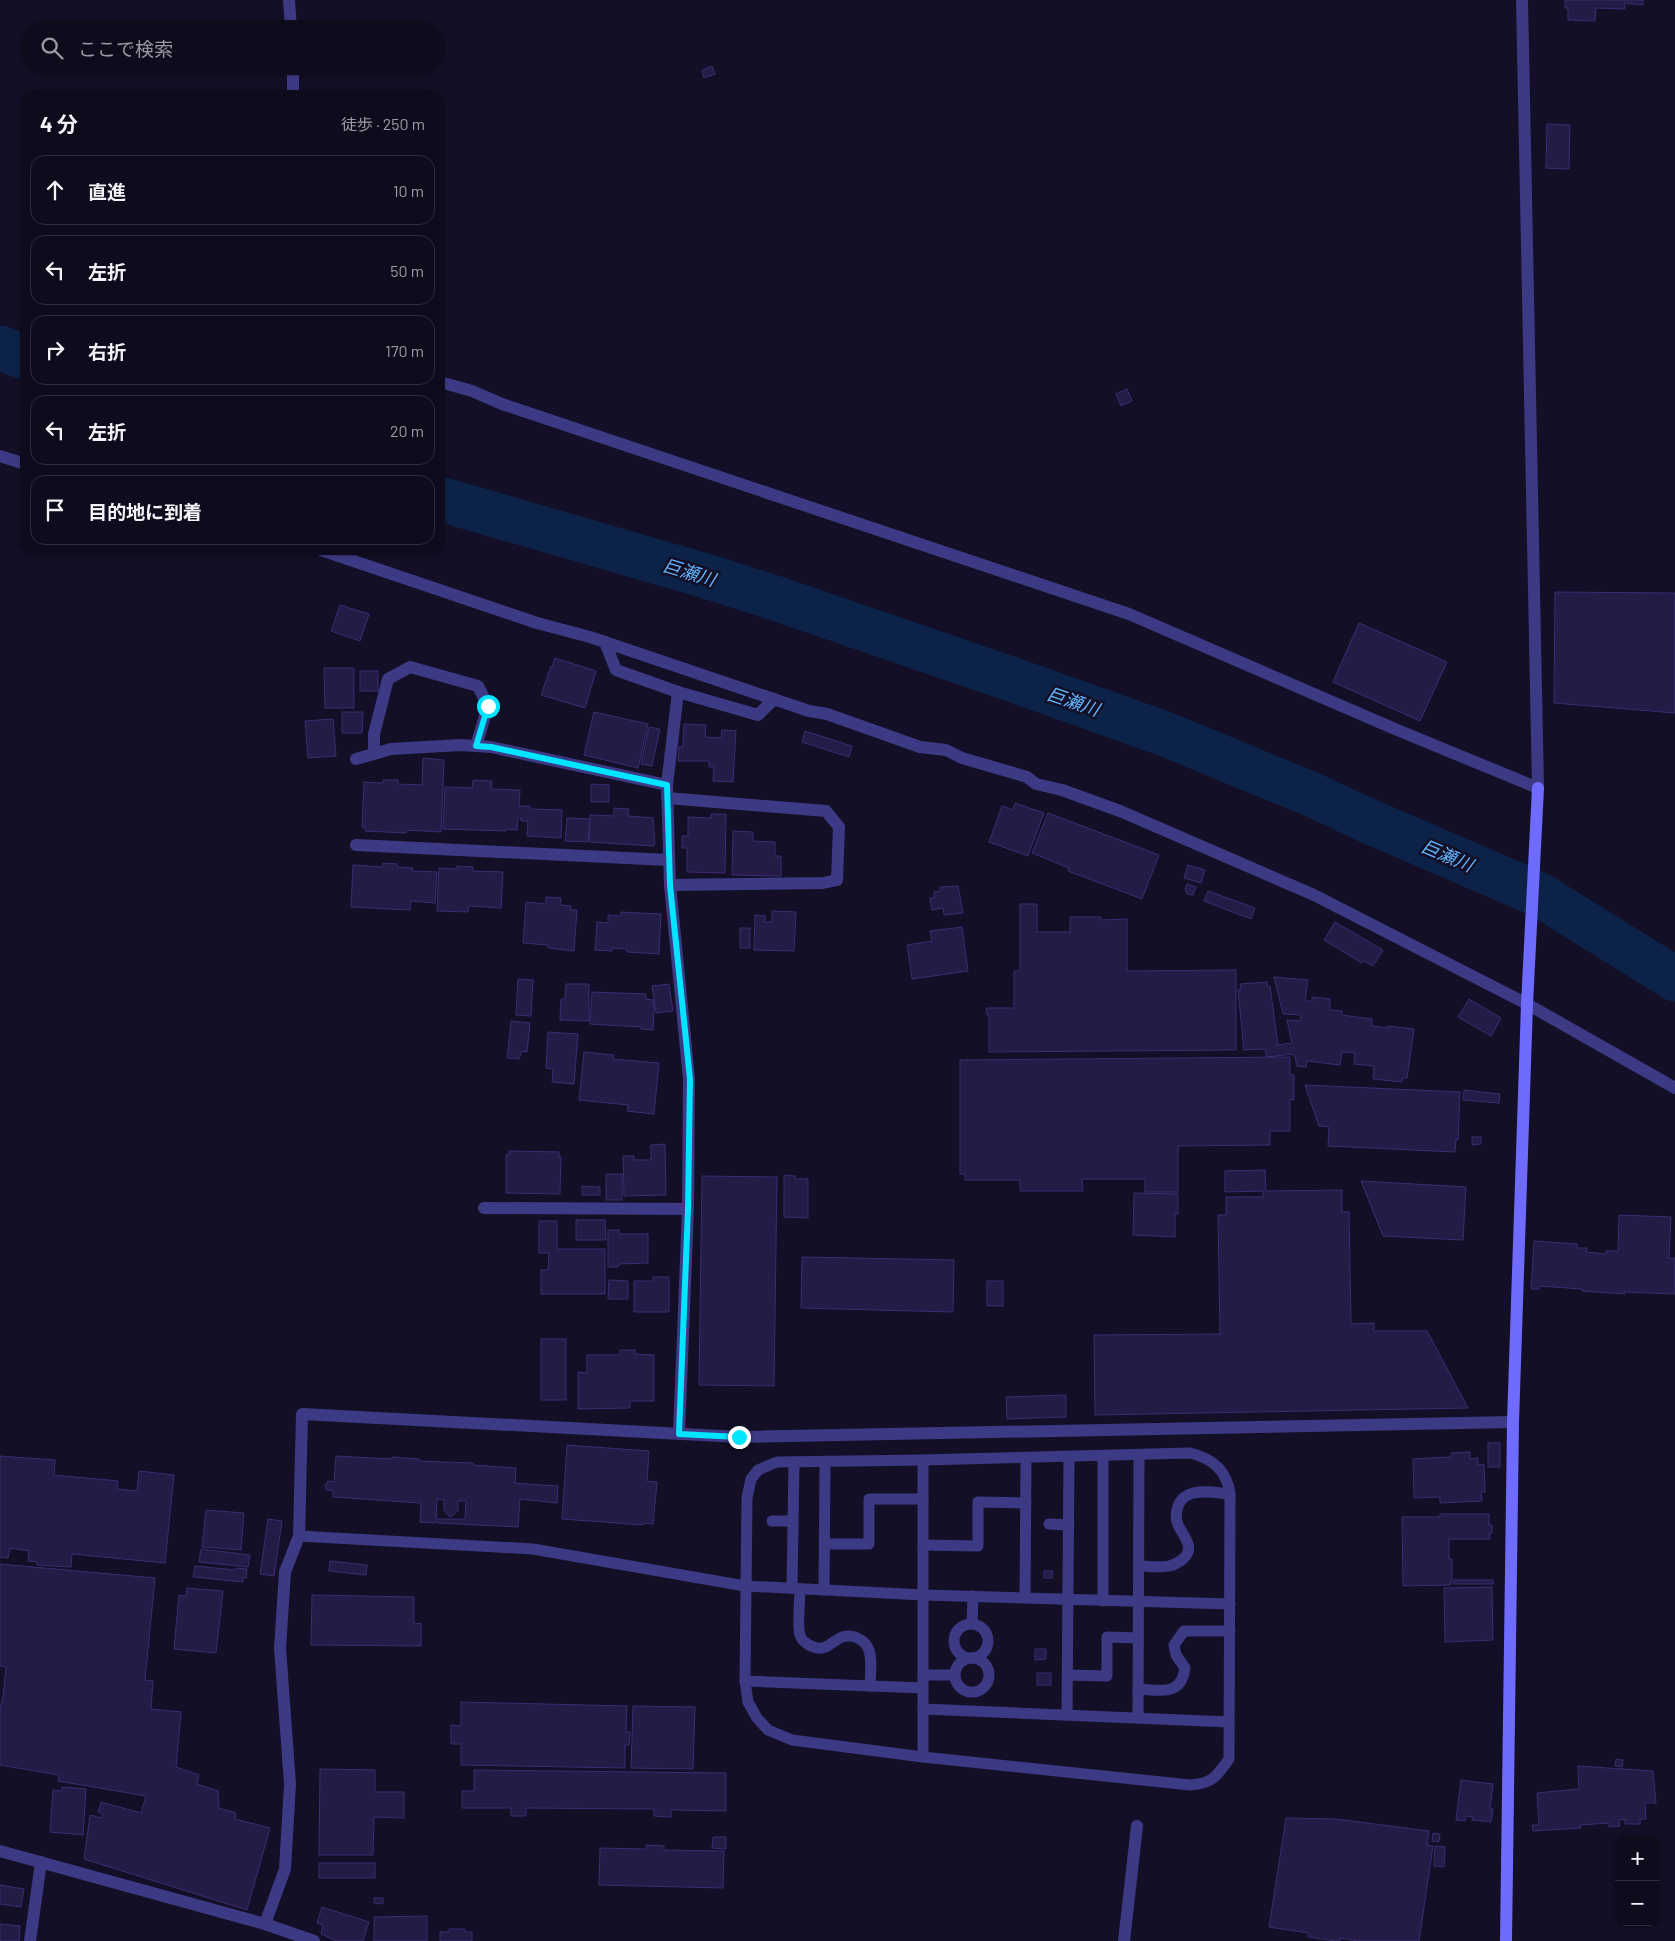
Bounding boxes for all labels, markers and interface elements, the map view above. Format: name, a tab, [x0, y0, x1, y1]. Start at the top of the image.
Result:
search box	[20, 20, 445, 75]
icon: search	[38, 34, 66, 62]
text: ここで検索	[78, 37, 173, 60]
text: 4 分	[40, 111, 78, 136]
text: 徒歩 · 250 m	[341, 114, 425, 133]
icon: ahead	[41, 176, 69, 204]
text: 直進	[88, 180, 126, 203]
text: 10 m	[393, 181, 424, 200]
icon: left	[41, 256, 69, 284]
text: 左折	[88, 260, 126, 283]
text: 50 m	[390, 261, 424, 280]
icon: right	[41, 336, 69, 364]
text: 右折	[88, 340, 126, 363]
text: 170 m	[385, 341, 424, 360]
icon: left	[41, 416, 69, 444]
text: 左折	[88, 420, 126, 443]
text: 20 m	[390, 421, 424, 440]
icon: arrive	[41, 496, 69, 524]
text: 目的地に到着	[88, 500, 202, 523]
water label: 巨瀬川	[660, 554, 720, 591]
water label: 巨瀬川	[1044, 682, 1104, 721]
route start	[477, 695, 500, 718]
water label: 巨瀬川	[1418, 834, 1478, 877]
route end	[728, 1426, 751, 1449]
map controls	[1615, 1836, 1660, 1926]
button: +	[1615, 1836, 1660, 1881]
button: −	[1615, 1881, 1660, 1926]

